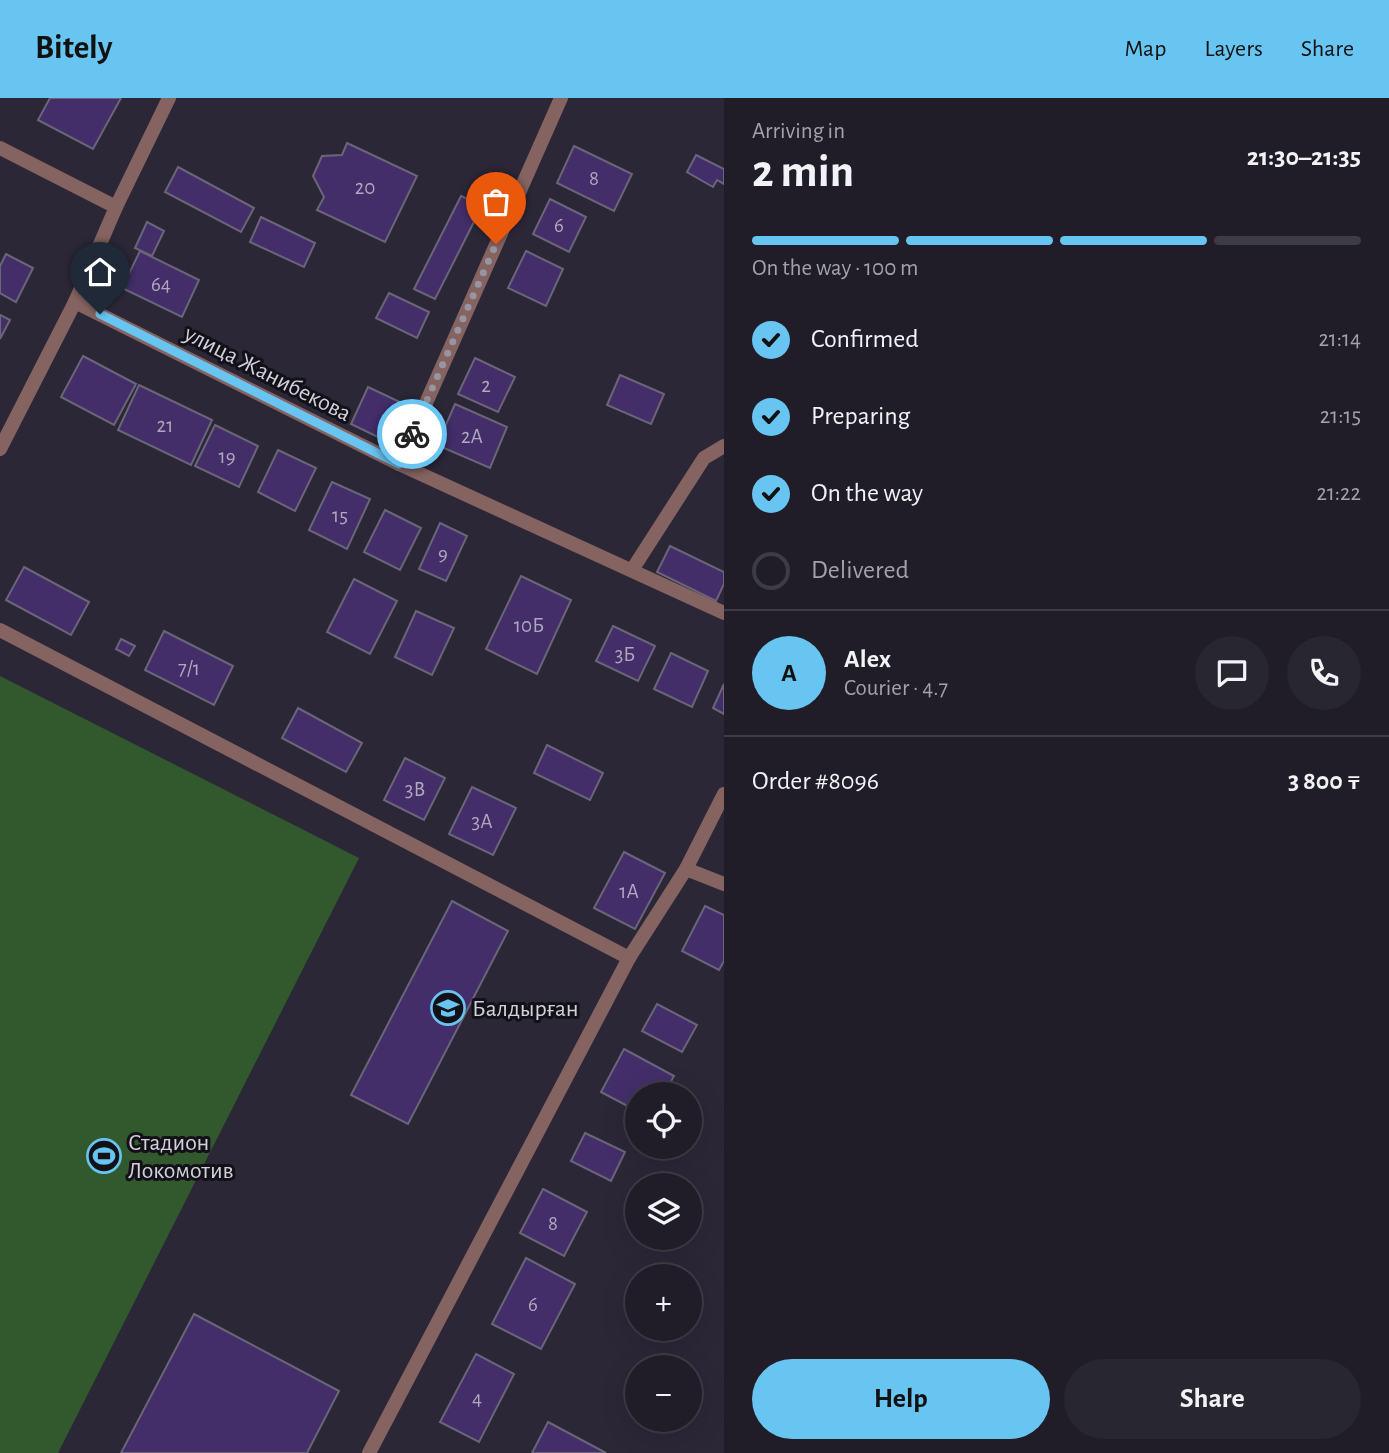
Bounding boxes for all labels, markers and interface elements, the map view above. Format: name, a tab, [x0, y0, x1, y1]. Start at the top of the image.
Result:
text: Bitely	[35, 32, 113, 65]
text: Map	[1124, 37, 1166, 61]
text: Layers	[1204, 37, 1263, 61]
text: Share	[1301, 37, 1354, 61]
text: Arriving in	[752, 120, 845, 143]
text: 21:30–21:35	[1247, 144, 1361, 170]
text: 2 min	[752, 149, 854, 195]
house number: 8	[589, 168, 599, 189]
pin	[466, 172, 526, 244]
house number: 20	[355, 177, 375, 198]
icon: bag	[477, 183, 515, 221]
house number: 6	[554, 215, 564, 236]
pin	[70, 242, 130, 314]
icon: home	[81, 253, 119, 291]
text: On the way · 100 m	[752, 257, 919, 280]
house number: 64	[151, 274, 171, 295]
street label: улица Жанибекова	[179, 321, 355, 426]
icon: check	[752, 321, 790, 359]
text: Confirmed	[811, 326, 919, 352]
text: 21:14	[1318, 328, 1361, 351]
house number: 2	[481, 375, 491, 396]
icon: check	[752, 398, 790, 436]
courier	[377, 399, 447, 469]
text: Preparing	[811, 403, 910, 429]
text: 21:15	[1320, 405, 1361, 428]
house number: 21	[157, 415, 173, 436]
icon: bike	[393, 415, 431, 453]
house number: 2А	[461, 426, 483, 447]
house number: 19	[218, 446, 236, 467]
icon: check	[752, 475, 790, 513]
text: On the way	[811, 480, 923, 506]
text: 21:22	[1316, 482, 1361, 505]
house number: 15	[332, 505, 348, 526]
house number: 9	[438, 543, 448, 564]
text: Delivered	[811, 557, 909, 583]
house number: 10Б	[514, 615, 544, 636]
button: chat	[1195, 636, 1269, 710]
button: phone	[1287, 636, 1361, 710]
house number: 3Б	[615, 644, 635, 665]
text: Alex	[844, 646, 891, 672]
house number: 7/1	[178, 658, 200, 679]
text: A	[781, 660, 797, 686]
text: Courier · 4.7	[844, 677, 948, 700]
text: Order #8096	[752, 768, 879, 794]
text: 3 800 ₸	[1288, 768, 1361, 794]
house number: 3В	[405, 779, 425, 800]
house number: 3А	[472, 811, 493, 832]
house number: 1А	[619, 881, 639, 902]
school or university icon: Балдырған	[429, 989, 467, 1027]
place label: Балдырған	[472, 997, 579, 1021]
map controls	[625, 1082, 702, 1432]
button: locate	[625, 1082, 702, 1159]
place label: Стадион Локомотив	[128, 1131, 234, 1183]
sports icon: Стадион Локомотив	[85, 1137, 123, 1175]
button: layers	[625, 1173, 702, 1250]
house number: 8	[548, 1213, 558, 1234]
button: +	[625, 1264, 702, 1341]
house number: 6	[528, 1294, 538, 1315]
button: −	[625, 1355, 702, 1432]
button: Help	[752, 1359, 1050, 1439]
button: Share	[1064, 1359, 1361, 1439]
house number: 4	[472, 1388, 482, 1409]

